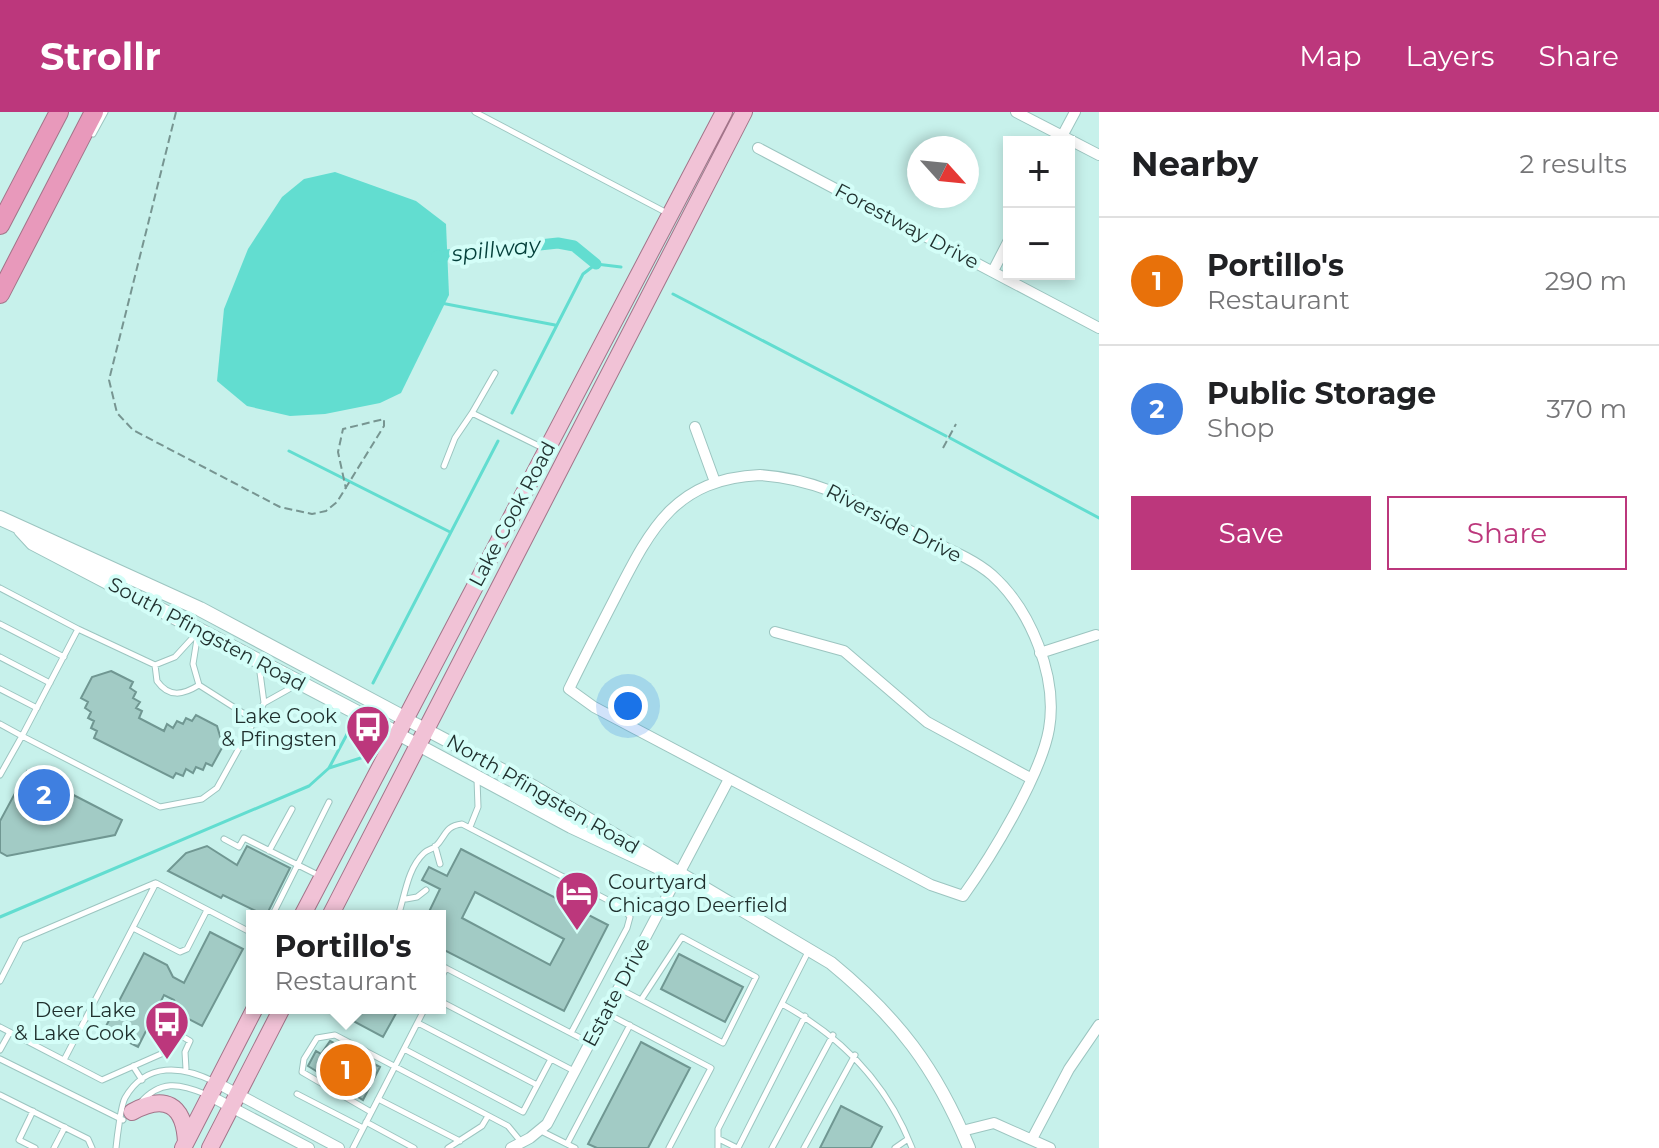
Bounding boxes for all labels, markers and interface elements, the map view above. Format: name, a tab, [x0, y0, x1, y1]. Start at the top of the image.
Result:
text: Strollr	[40, 33, 161, 80]
text: Map	[1299, 39, 1362, 73]
text: Layers	[1406, 39, 1495, 73]
text: Share	[1539, 39, 1619, 73]
north arrow	[907, 136, 979, 208]
map controls	[1003, 136, 1075, 280]
button: +	[1003, 136, 1075, 208]
text: Nearby	[1131, 143, 1258, 185]
text: 2 results	[1519, 148, 1627, 180]
street label: Forestway Drive	[831, 178, 983, 274]
button: −	[1003, 208, 1075, 280]
water label: spillway	[449, 231, 544, 268]
text: Portillo's	[1207, 247, 1344, 284]
text: 1	[1152, 265, 1162, 297]
text: 290 m	[1545, 265, 1627, 297]
text: Restaurant	[1207, 284, 1350, 316]
text: Public Storage	[1207, 375, 1436, 412]
text: 2	[1149, 393, 1165, 425]
text: 370 m	[1546, 393, 1627, 425]
text: Shop	[1207, 412, 1275, 444]
street label: Lake Cook Road	[464, 437, 560, 591]
street label: Riverside Drive	[822, 479, 966, 567]
button: Save	[1131, 496, 1371, 570]
button: Share	[1387, 496, 1627, 570]
street label: South Pfingsten Road	[104, 572, 310, 696]
your location	[608, 686, 648, 726]
bus stop icon: Lake Cook & Pfingsten	[344, 703, 392, 766]
place label: Lake Cook & Pfingsten	[221, 704, 337, 751]
street label: North Pfingsten Road	[442, 729, 644, 859]
pin: 2	[18, 765, 70, 825]
hotel icon: Courtyard Chicago Deerfield	[553, 869, 601, 932]
place label: Courtyard Chicago Deerfield	[608, 870, 788, 917]
popup	[246, 910, 446, 1014]
text: Portillo's	[275, 928, 411, 965]
street label: Estate Drive	[577, 933, 655, 1051]
text: Restaurant	[275, 965, 417, 997]
place label: Deer Lake & Lake Cook	[14, 998, 136, 1045]
bus stop icon: Deer Lake & Lake Cook	[143, 998, 191, 1061]
pin: 1	[320, 1040, 372, 1100]

